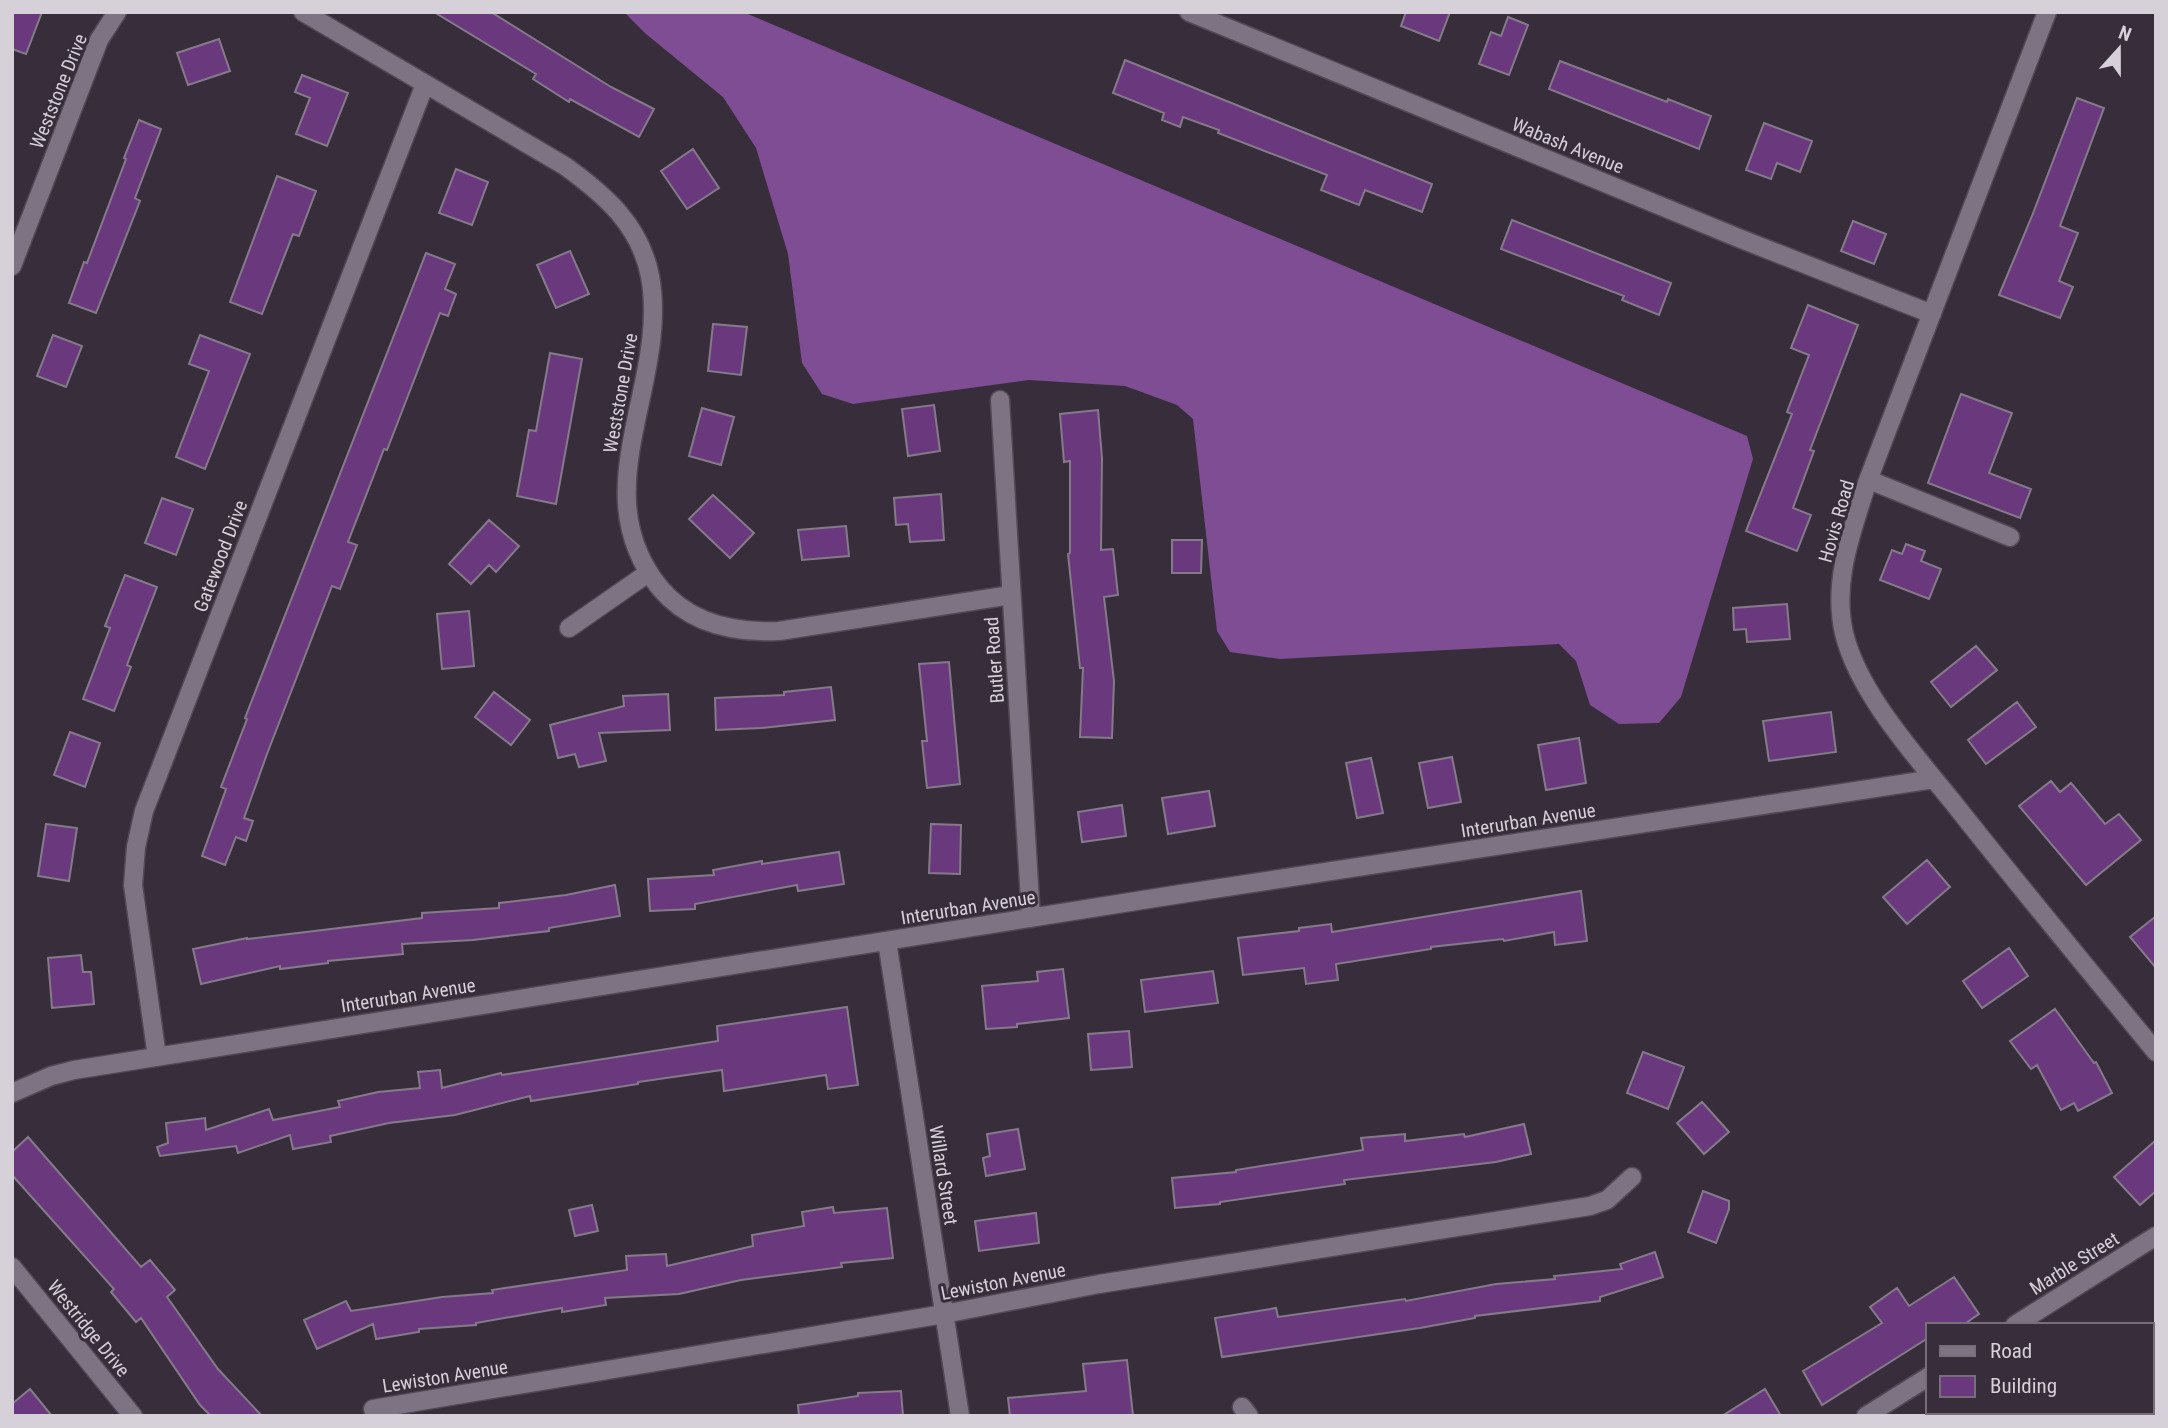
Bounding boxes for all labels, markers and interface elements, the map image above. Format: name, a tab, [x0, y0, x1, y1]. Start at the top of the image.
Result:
north arrow	[2084, 14, 2154, 84]
text: N	[2115, 21, 2134, 46]
street label: Weststone Drive	[25, 31, 92, 152]
street label: Wabash Avenue	[1509, 113, 1627, 178]
street label: Weststone Drive	[599, 331, 642, 455]
street label: Hovis Road	[1814, 477, 1859, 565]
street label: Gatewood Drive	[189, 497, 252, 615]
street label: Butler Road	[980, 616, 1009, 704]
street label: Interurban Avenue	[1459, 798, 1597, 842]
street label: Interurban Avenue	[899, 885, 1037, 929]
street label: Interurban Avenue	[339, 973, 477, 1017]
street label: Willard Street	[924, 1124, 963, 1227]
street label: Marble Street	[2025, 1227, 2123, 1300]
street label: Lewiston Avenue	[939, 1258, 1067, 1305]
street label: Westridge Drive	[43, 1275, 135, 1381]
legend	[1926, 1323, 2154, 1414]
text: Road	[1990, 1339, 2032, 1363]
street label: Lewiston Avenue	[381, 1355, 509, 1398]
text: Building	[1990, 1374, 2057, 1398]

